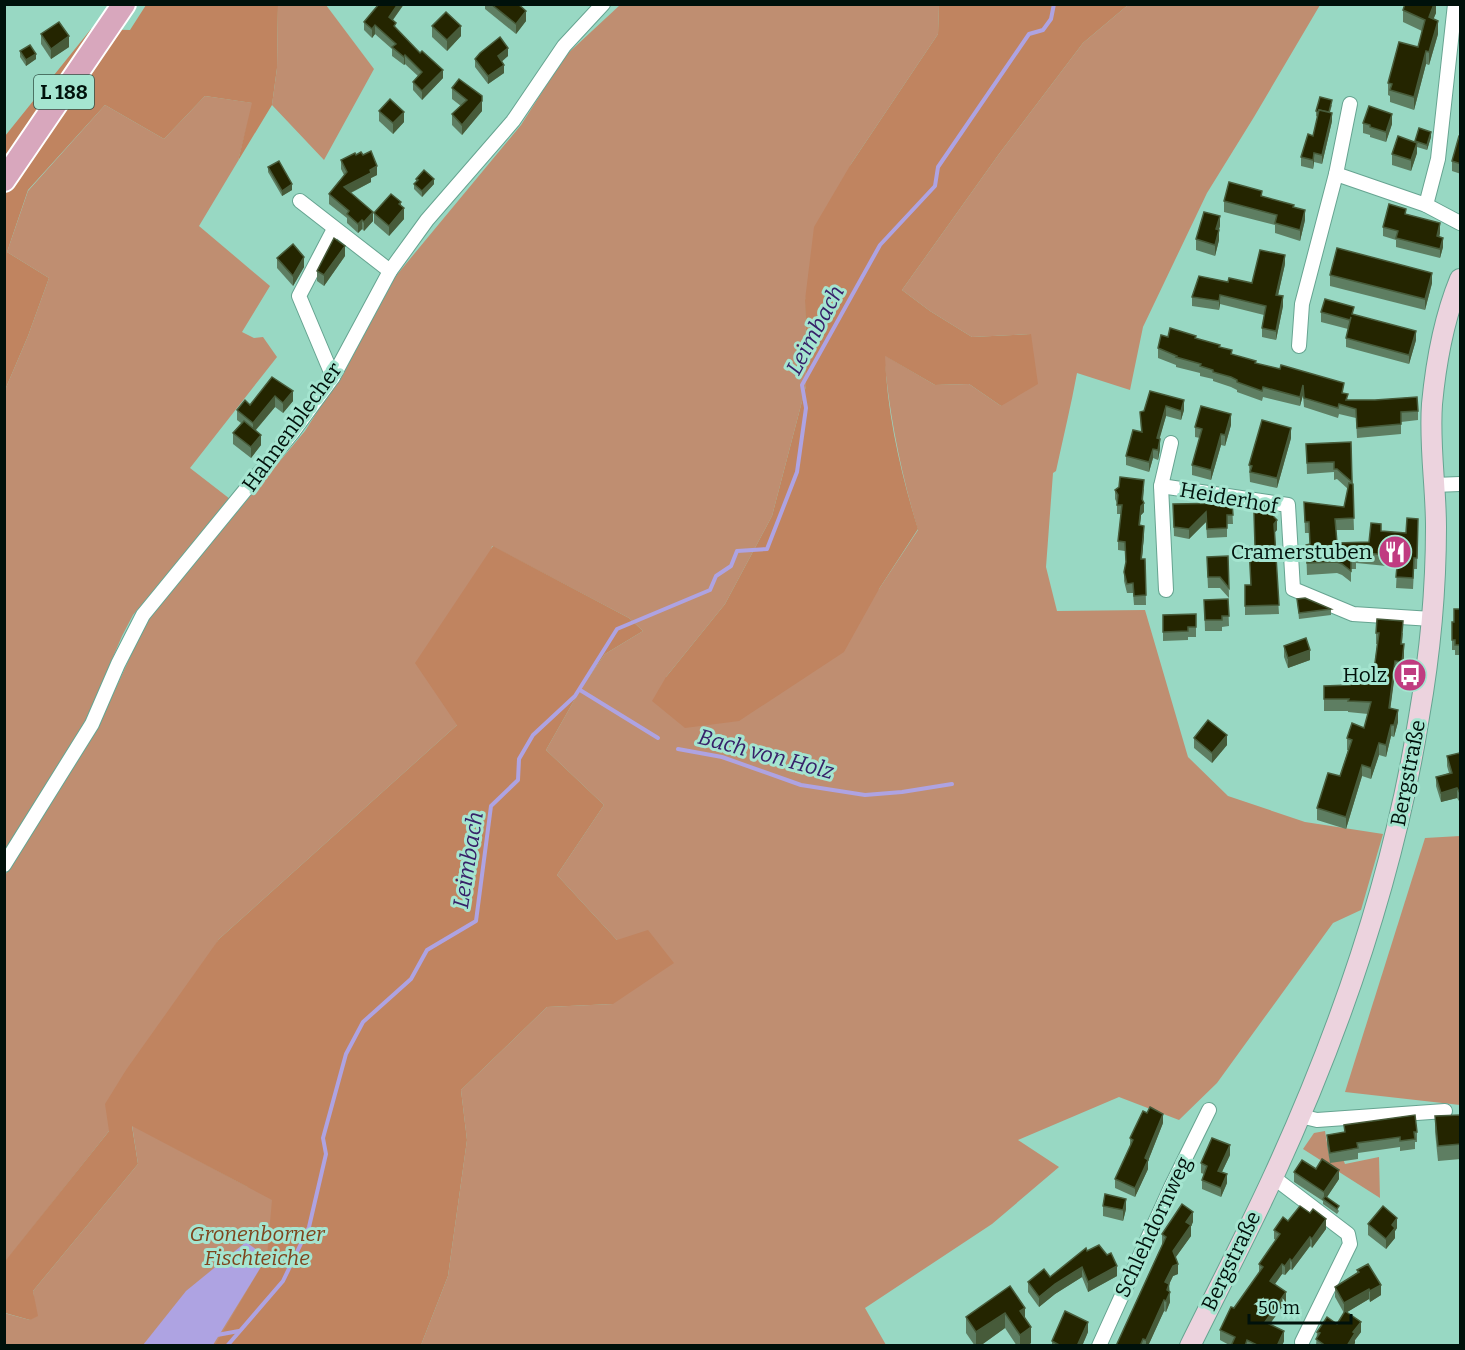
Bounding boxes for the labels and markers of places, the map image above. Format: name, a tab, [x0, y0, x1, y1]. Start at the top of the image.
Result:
restaurant icon: Cramerstuben	[1377, 534, 1413, 570]
place label: Cramerstuben	[1231, 539, 1372, 565]
bus stop icon: Holz	[1392, 657, 1428, 693]
place label: Holz	[1342, 662, 1387, 688]

